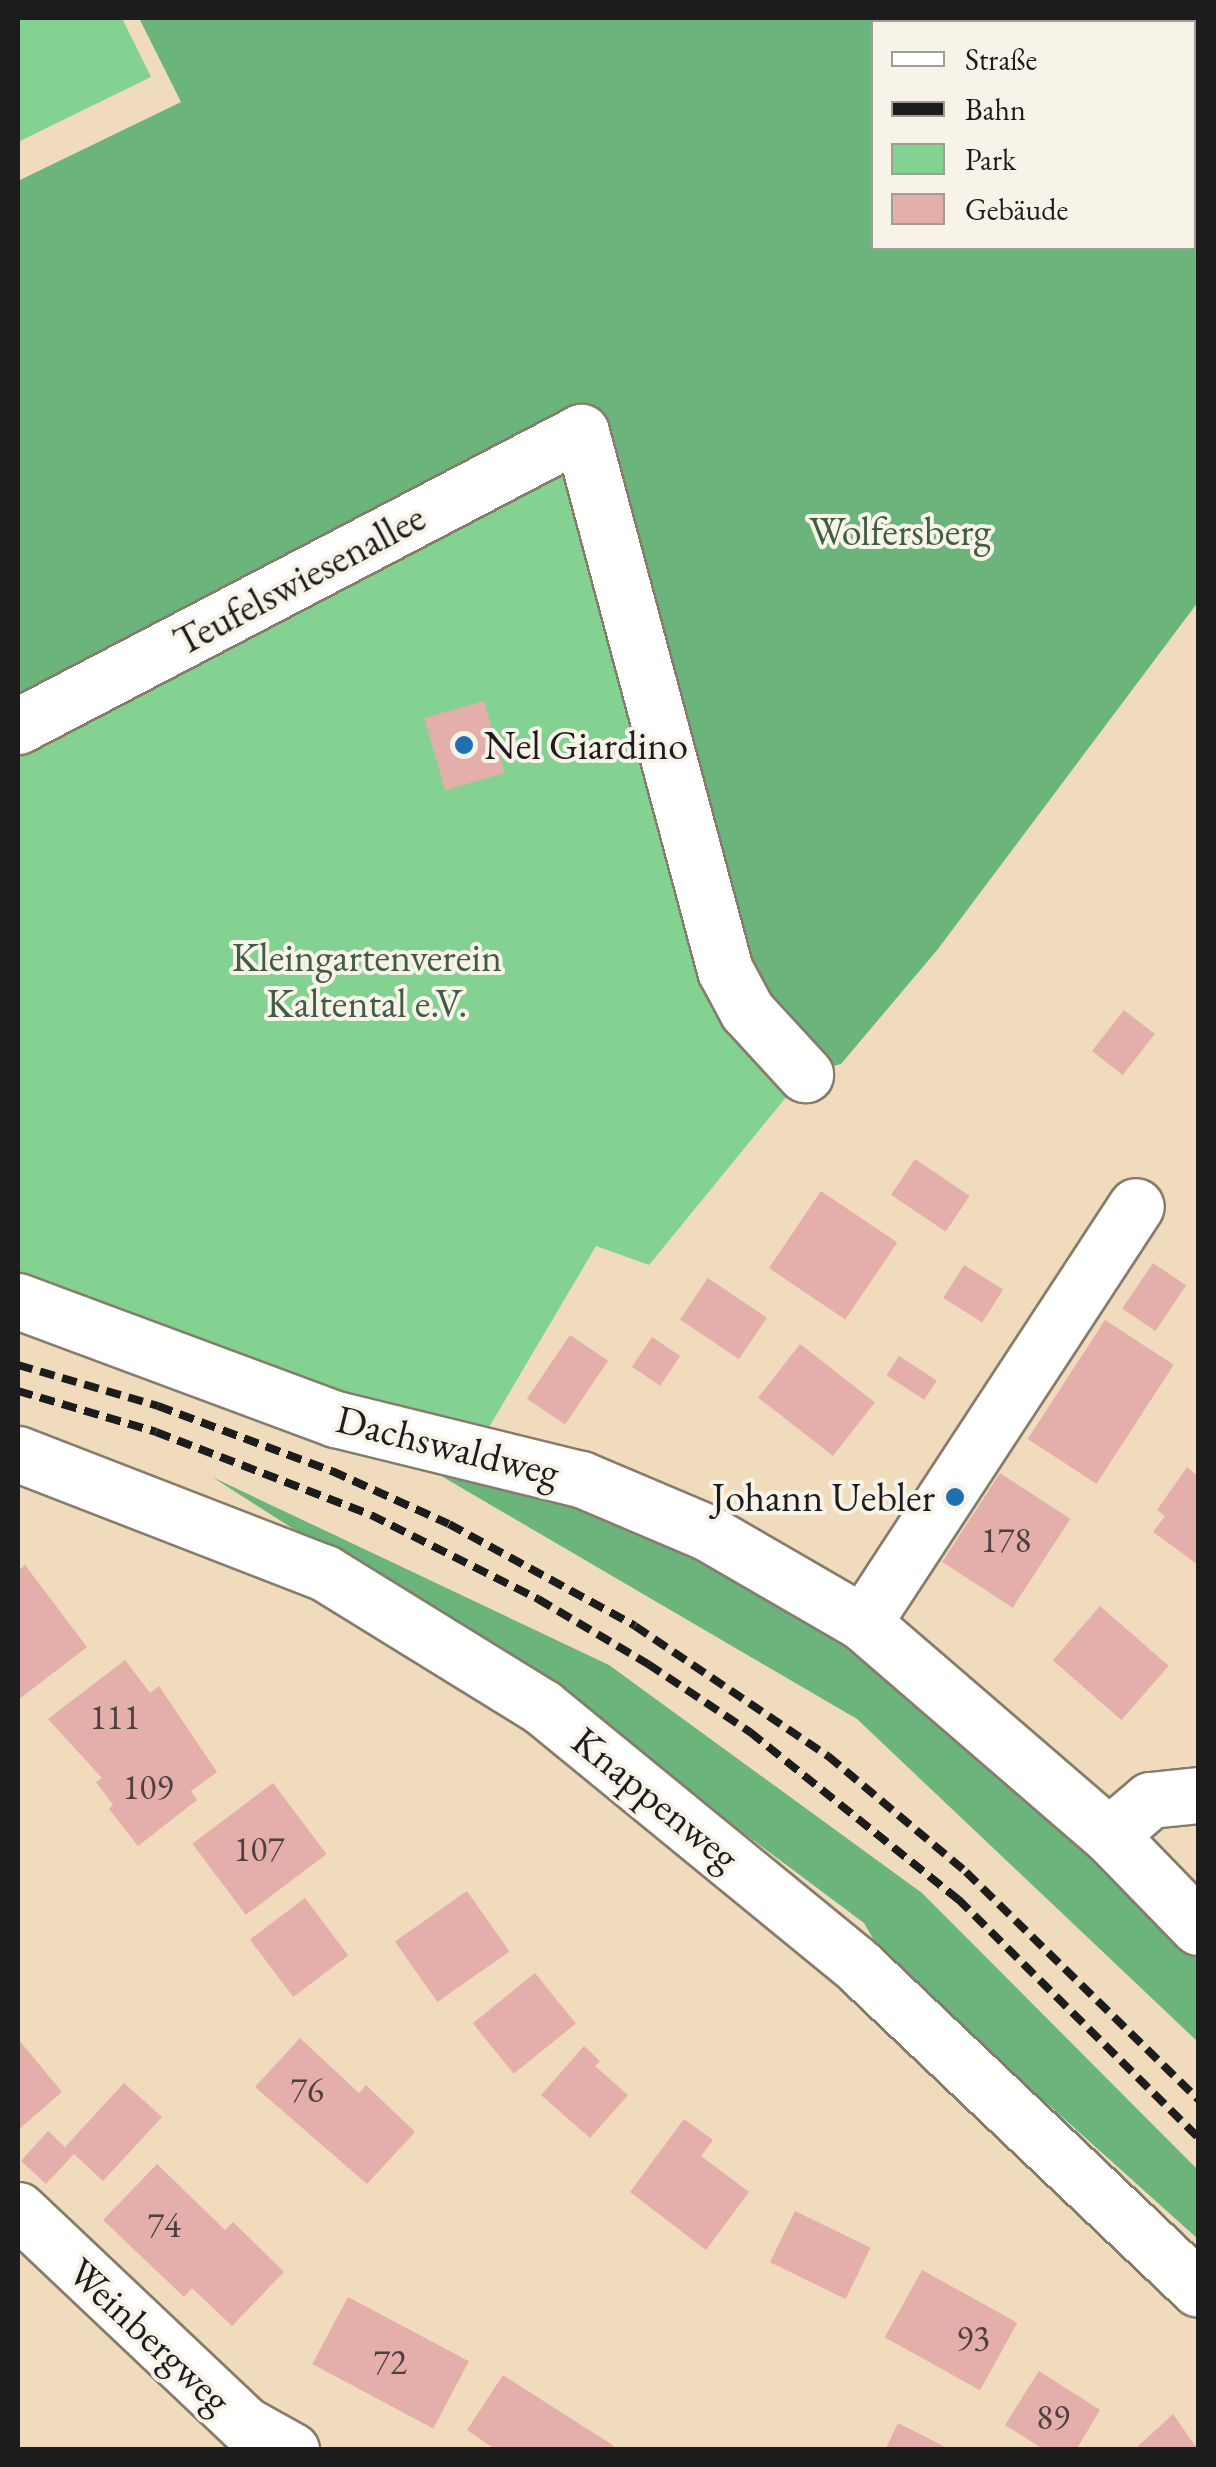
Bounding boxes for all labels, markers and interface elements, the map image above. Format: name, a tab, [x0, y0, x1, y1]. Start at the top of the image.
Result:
legend	[871, 20, 1196, 250]
text: Straße	[965, 40, 1037, 79]
text: Bahn	[965, 90, 1026, 129]
text: Park	[965, 140, 1016, 179]
text: Gebäude	[965, 190, 1068, 229]
street label: Teufelswiesenallee	[165, 493, 433, 665]
park label: Wolfersberg	[809, 507, 991, 555]
place label: Nel Giardino	[484, 721, 688, 769]
marker: Nel Giardino	[453, 734, 475, 756]
park label: Kleingartenverein Kaltental e.V.	[232, 933, 502, 1027]
street label: Dachswaldweg	[332, 1394, 564, 1496]
place label: Johann Uebler	[712, 1473, 935, 1521]
marker: Johann Uebler	[944, 1486, 966, 1508]
house number: 178	[981, 1519, 1031, 1561]
house number: 111	[90, 1696, 140, 1738]
street label: Knappenweg	[563, 1716, 749, 1880]
house number: 109	[123, 1766, 173, 1808]
house number: 107	[234, 1828, 284, 1870]
house number: 76	[290, 2069, 324, 2111]
house number: 74	[147, 2204, 181, 2246]
street label: Weinbergweg	[58, 2247, 242, 2423]
house number: 93	[956, 2317, 990, 2359]
house number: 72	[373, 2341, 407, 2383]
house number: 89	[1036, 2396, 1070, 2438]

